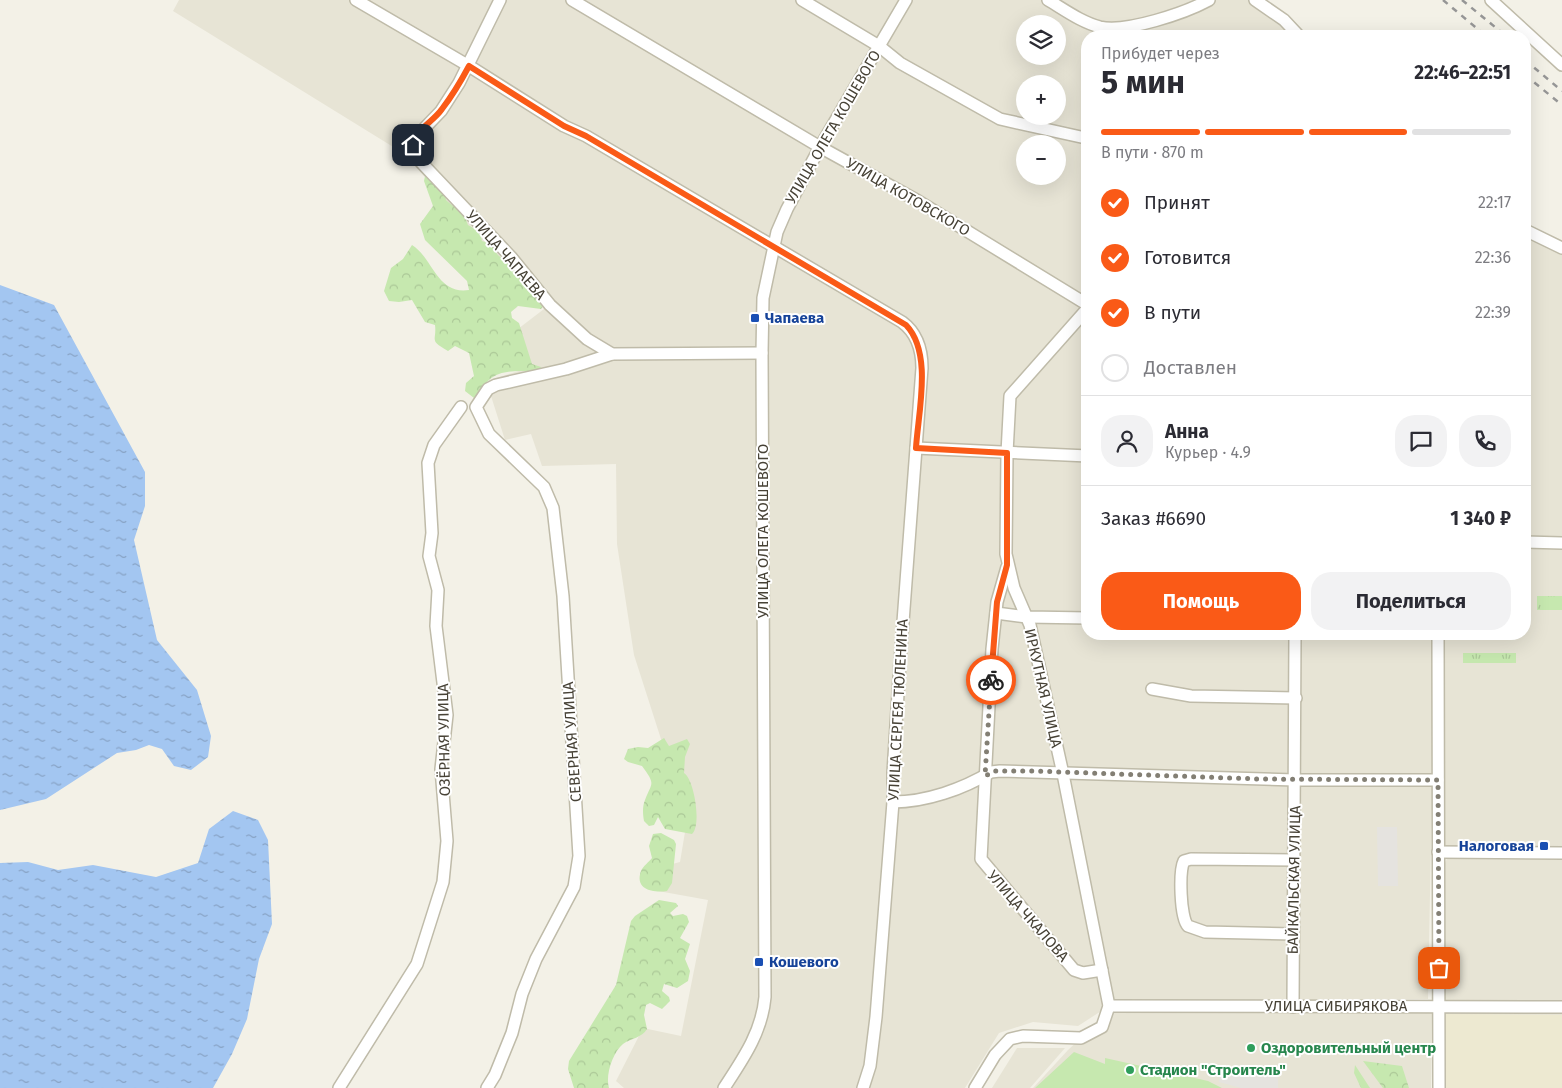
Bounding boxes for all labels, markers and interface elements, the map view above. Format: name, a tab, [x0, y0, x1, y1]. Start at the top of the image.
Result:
map controls	[1016, 15, 1066, 185]
button: layers	[1016, 15, 1066, 65]
text: Прибудет через	[1101, 44, 1220, 63]
street label: УЛИЦА ОЛЕГА КОШЕВОГО	[782, 47, 884, 207]
text: 22:46–22:51	[1414, 61, 1511, 84]
text: 5 мин	[1101, 63, 1185, 101]
button: +	[1016, 75, 1066, 125]
pin	[392, 124, 434, 166]
icon: home	[399, 131, 427, 159]
button: −	[1016, 135, 1066, 185]
text: В пути · 870 m	[1101, 143, 1204, 162]
street label: УЛИЦА КОТОВСКОГО	[843, 154, 973, 240]
icon: check	[1101, 189, 1129, 217]
text: Принят	[1144, 191, 1210, 214]
text: 22:17	[1478, 193, 1511, 212]
street label: УЛИЦА ЧАПАЕВА	[462, 207, 550, 304]
icon: check	[1101, 244, 1129, 272]
text: Готовится	[1144, 246, 1231, 269]
text: 22:36	[1475, 248, 1511, 267]
icon: check	[1101, 299, 1129, 327]
text: В пути	[1144, 301, 1201, 324]
text: 22:39	[1475, 303, 1511, 322]
place label: Чапаева	[765, 309, 824, 327]
marker: Чапаева	[749, 312, 761, 324]
text: Доставлен	[1144, 356, 1237, 379]
button: person	[1101, 415, 1153, 467]
button: chat	[1395, 415, 1447, 467]
button: phone	[1459, 415, 1511, 467]
text: Анна	[1165, 420, 1209, 443]
text: Курьер · 4.9	[1165, 443, 1251, 462]
street label: УЛИЦА ОЛЕГА КОШЕВОГО	[754, 444, 772, 618]
text: Заказ #6690	[1101, 507, 1206, 530]
text: 1 340 ₽	[1450, 507, 1511, 530]
button: Помощь	[1101, 572, 1301, 630]
button: Поделиться	[1311, 572, 1511, 630]
street label: УЛИЦА СЕРГЕЯ ТЮЛЕНИНА	[884, 618, 912, 802]
street label: ИРКУТНАЯ УЛИЦА	[1021, 627, 1066, 750]
courier	[966, 655, 1016, 705]
icon: bike	[977, 666, 1005, 694]
street label: СЕВЕРНАЯ УЛИЦА	[559, 681, 585, 803]
street label: ОЗЁРНАЯ УЛИЦА	[434, 683, 454, 797]
street label: БАЙКАЛЬСКАЯ УЛИЦА	[1284, 805, 1304, 954]
place label: Налоговая	[1459, 837, 1534, 855]
marker: Налоговая	[1538, 840, 1550, 852]
street label: УЛИЦА ЧКАЛОВА	[983, 867, 1073, 966]
pin	[1418, 947, 1460, 989]
place label: Кошевого	[769, 953, 839, 971]
icon: bag	[1425, 954, 1453, 982]
marker: Кошевого	[753, 956, 765, 968]
street label: УЛИЦА СИБИРЯКОВА	[1265, 997, 1408, 1015]
place label: Оздоровительный центр	[1261, 1039, 1436, 1057]
marker: Оздоровительный центр	[1245, 1042, 1257, 1054]
place label: Стадион "Строитель"	[1140, 1061, 1286, 1079]
marker: Стадион "Строитель"	[1124, 1064, 1136, 1076]

